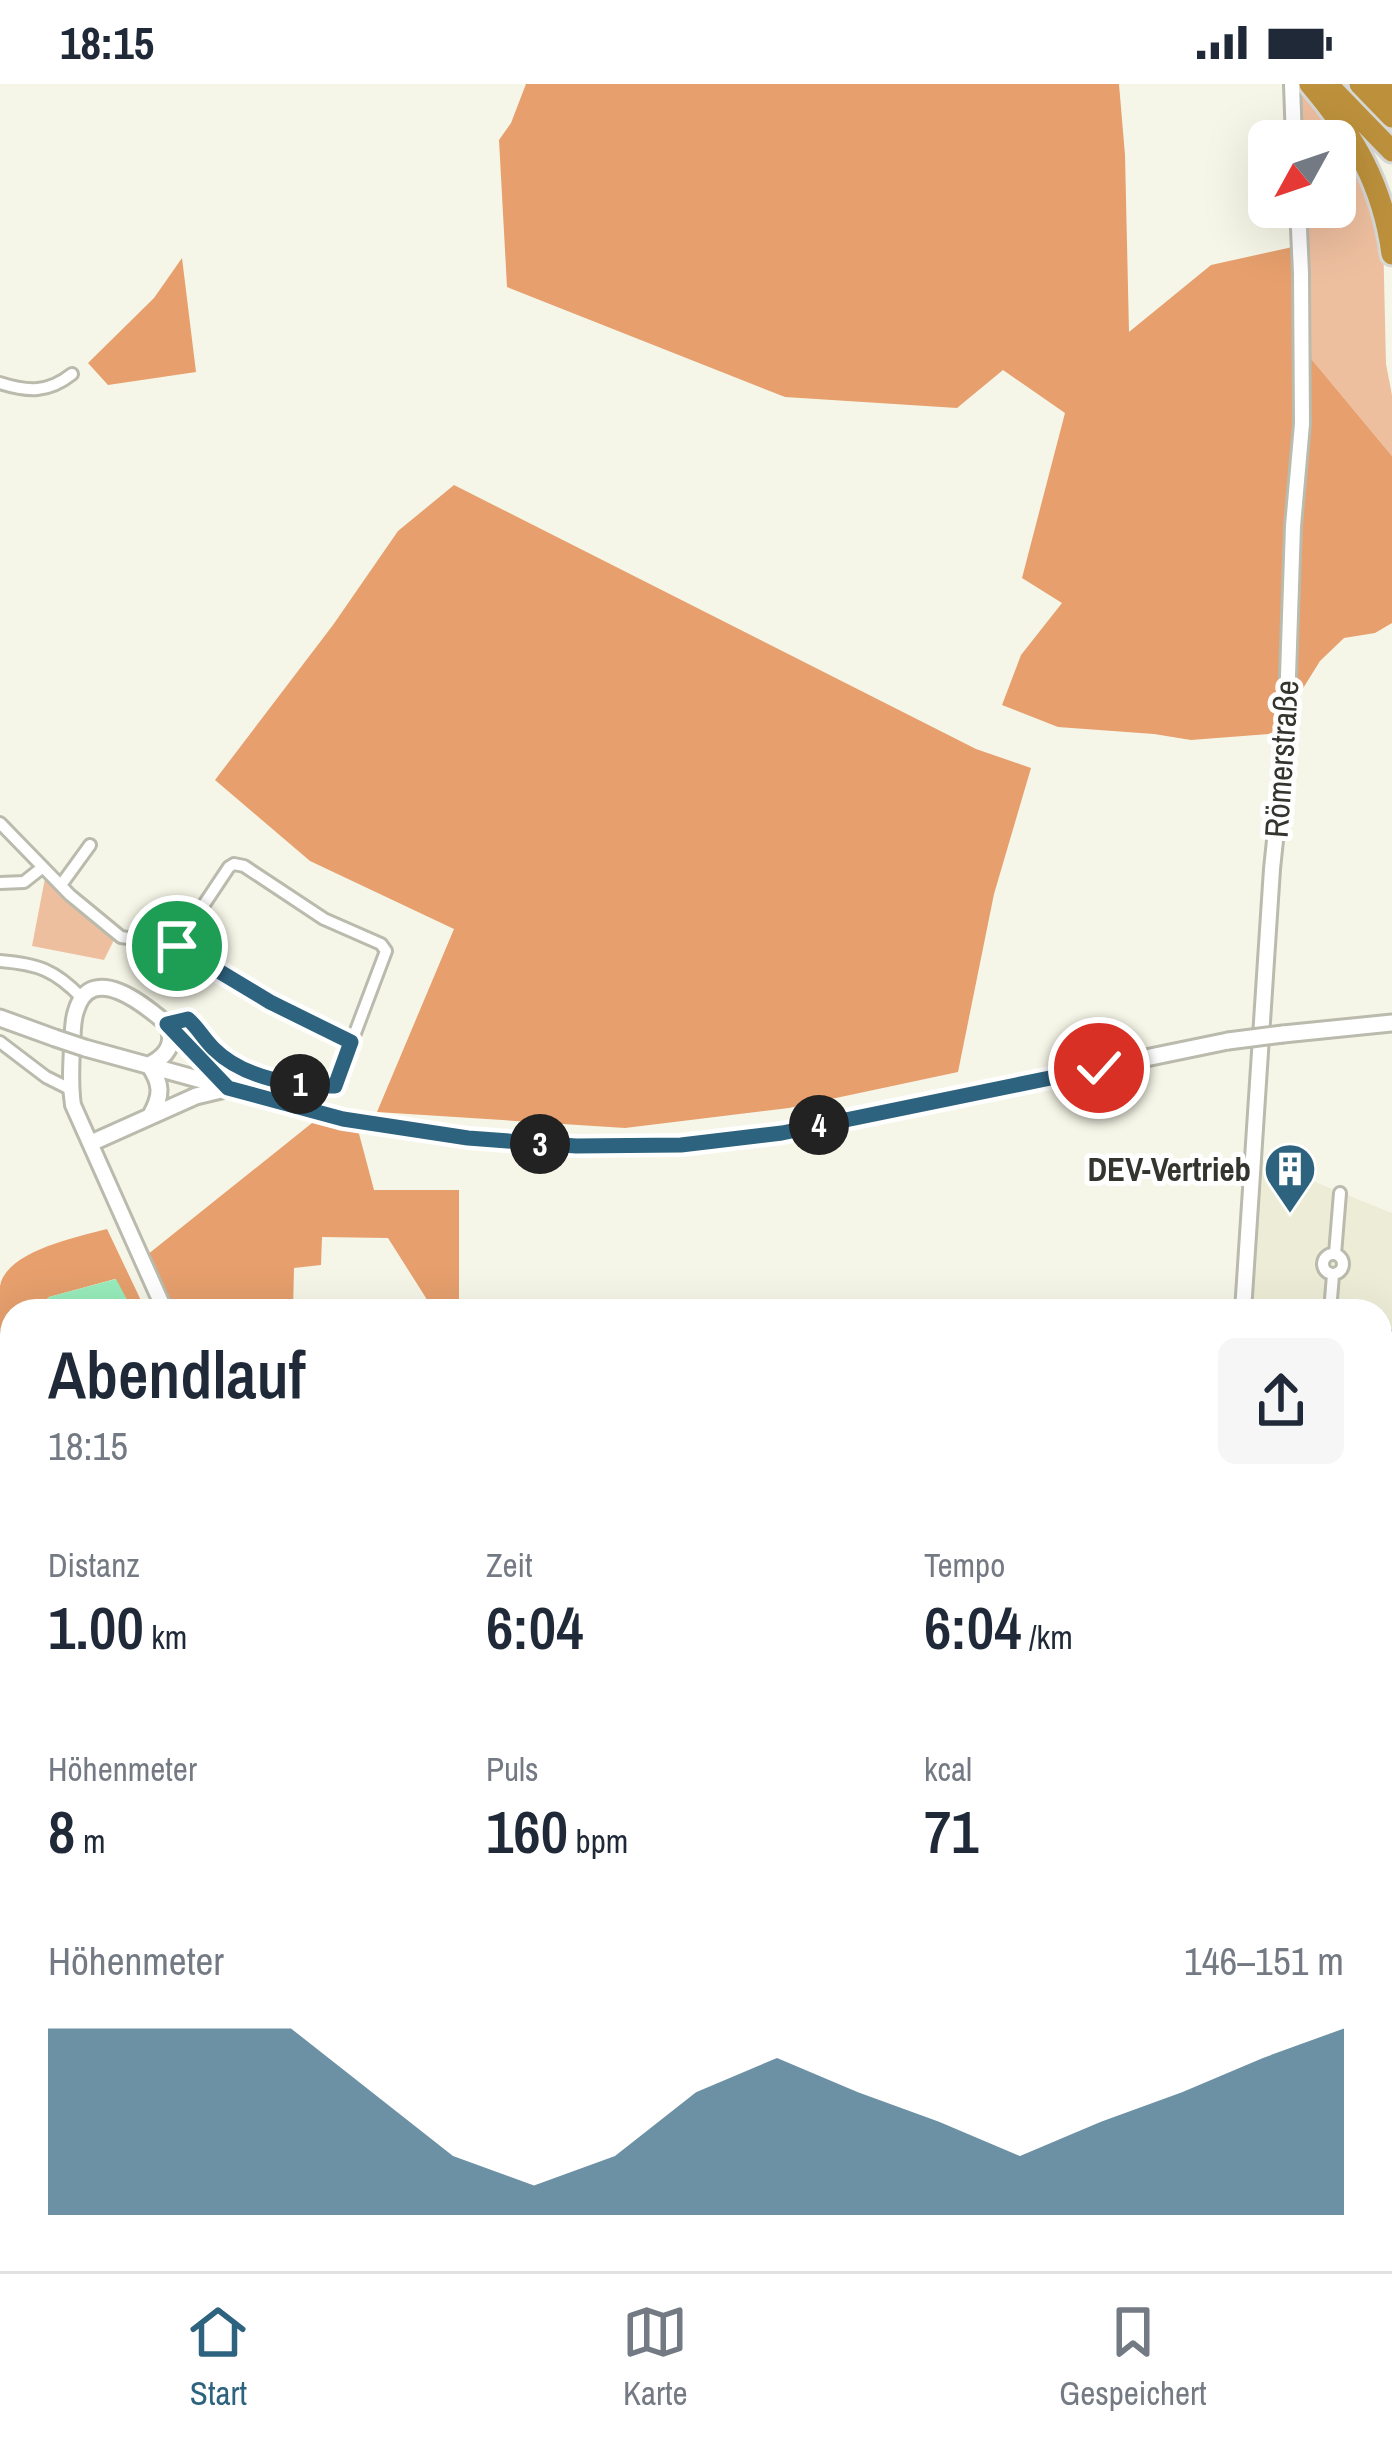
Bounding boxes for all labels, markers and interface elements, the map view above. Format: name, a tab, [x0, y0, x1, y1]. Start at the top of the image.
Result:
text: 18:15	[60, 12, 154, 73]
north arrow	[1248, 120, 1356, 228]
map controls	[1248, 120, 1356, 228]
street label: Römerstraße	[1254, 679, 1308, 839]
pin	[126, 895, 228, 997]
icon: arrive	[144, 913, 210, 979]
pin	[1048, 1017, 1150, 1119]
icon: check	[1066, 1035, 1132, 1101]
pin: 1	[270, 1054, 330, 1114]
text: 1	[292, 1062, 308, 1106]
pin: 4	[789, 1095, 849, 1155]
text: 4	[811, 1103, 827, 1147]
pin: 3	[510, 1114, 570, 1174]
text: 3	[532, 1122, 548, 1166]
building icon: DEV-Vertrieb	[1262, 1141, 1318, 1215]
place label: DEV-Vertrieb	[1088, 1147, 1251, 1191]
text: Abendlauf	[48, 1330, 306, 1419]
button: share	[1218, 1338, 1344, 1464]
text: 18:15	[48, 1420, 128, 1472]
text: Distanz	[48, 1543, 140, 1587]
text: Zeit	[486, 1543, 533, 1587]
text: Tempo	[924, 1543, 1005, 1587]
text: 1.00	[48, 1587, 144, 1668]
text: 6:04	[486, 1587, 584, 1668]
text: 6:04	[924, 1587, 1022, 1668]
text: km	[144, 1615, 187, 1659]
text: /km	[1022, 1615, 1073, 1659]
text: Höhenmeter	[48, 1747, 197, 1791]
text: Puls	[486, 1747, 539, 1791]
text: kcal	[924, 1747, 972, 1791]
text: 8	[48, 1791, 75, 1872]
text: 160	[486, 1791, 568, 1872]
text: 71	[924, 1791, 979, 1872]
text: m	[75, 1819, 105, 1863]
text: bpm	[568, 1819, 628, 1863]
text: Höhenmeter	[48, 1935, 224, 1987]
text: 146–151 m	[1184, 1935, 1344, 1987]
tab: Start	[185, 2299, 251, 2415]
tab: Karte	[622, 2299, 688, 2415]
tab: Gespeichert	[1059, 2299, 1207, 2415]

